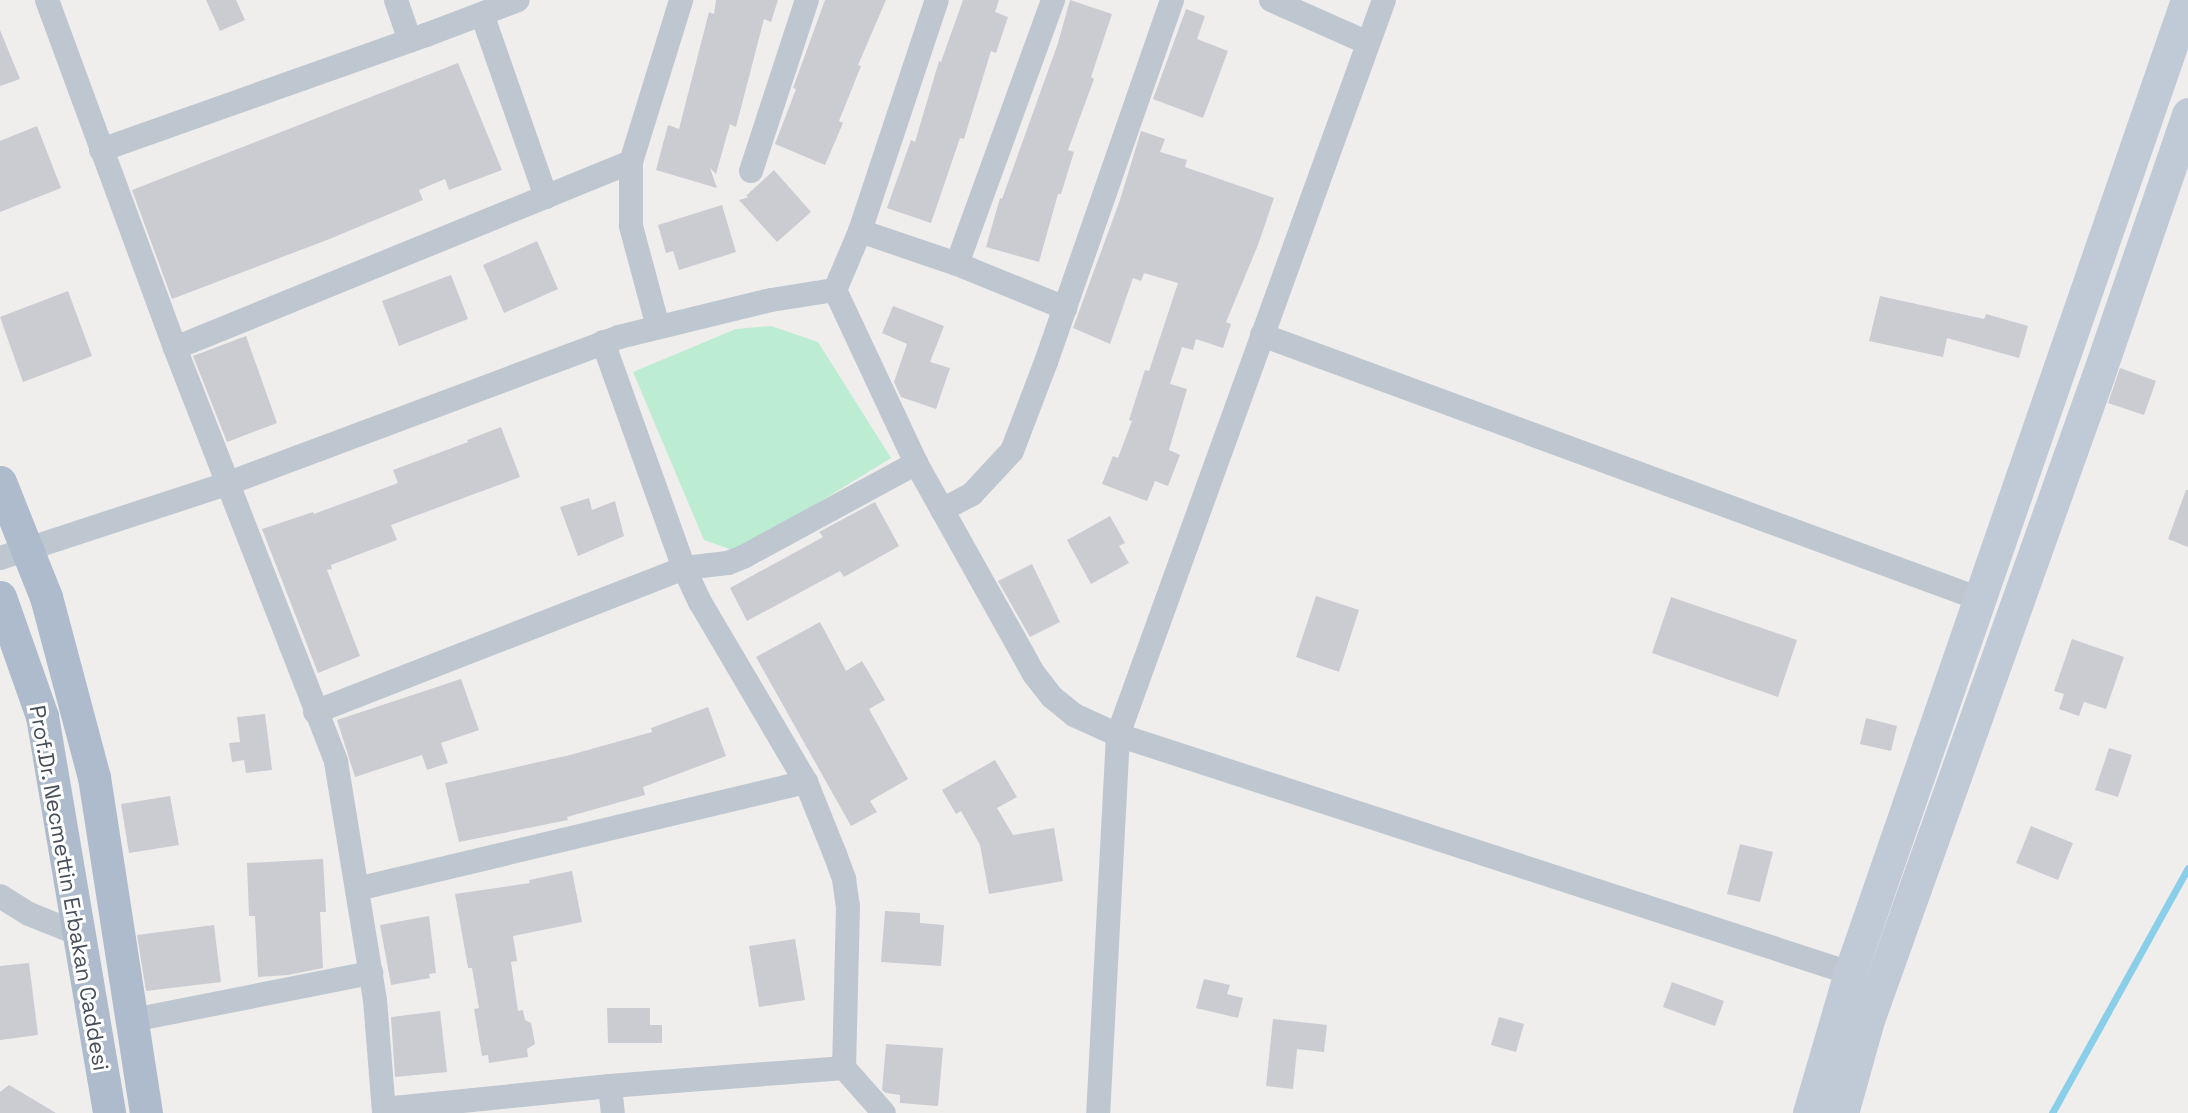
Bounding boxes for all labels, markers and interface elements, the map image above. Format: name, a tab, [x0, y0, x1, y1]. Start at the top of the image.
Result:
street label: Prof.Dr. Necmettin Erbakan Caddesi	[24, 703, 114, 1073]

